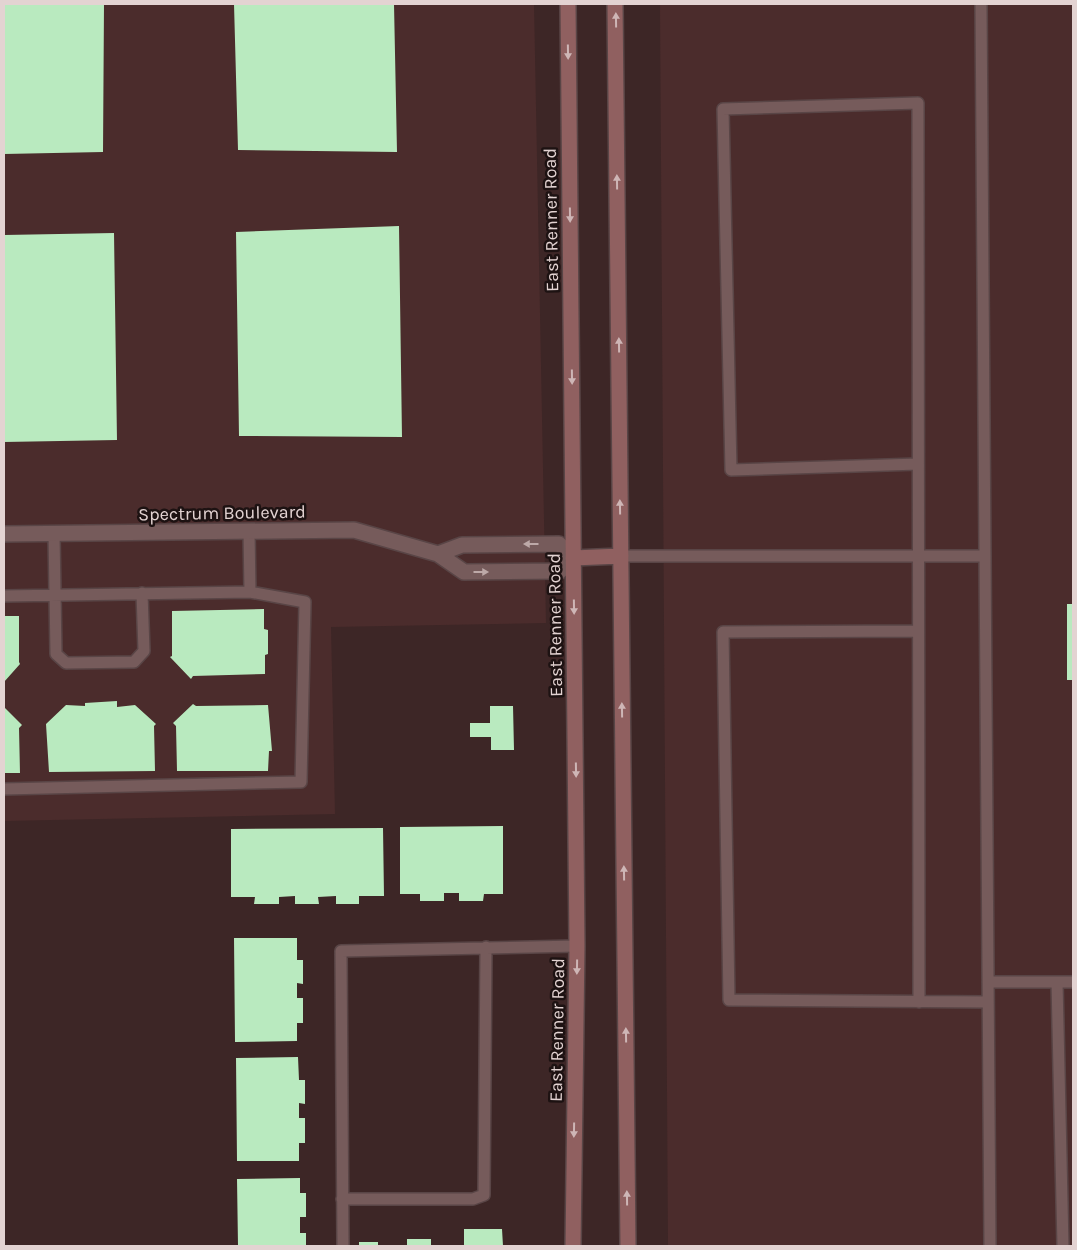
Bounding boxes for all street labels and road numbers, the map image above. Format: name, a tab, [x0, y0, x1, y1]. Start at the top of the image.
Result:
street label: East Renner Road	[539, 148, 563, 292]
street label: Spectrum Boulevard	[138, 501, 306, 525]
street label: East Renner Road	[543, 553, 567, 697]
street label: East Renner Road	[545, 958, 569, 1102]

